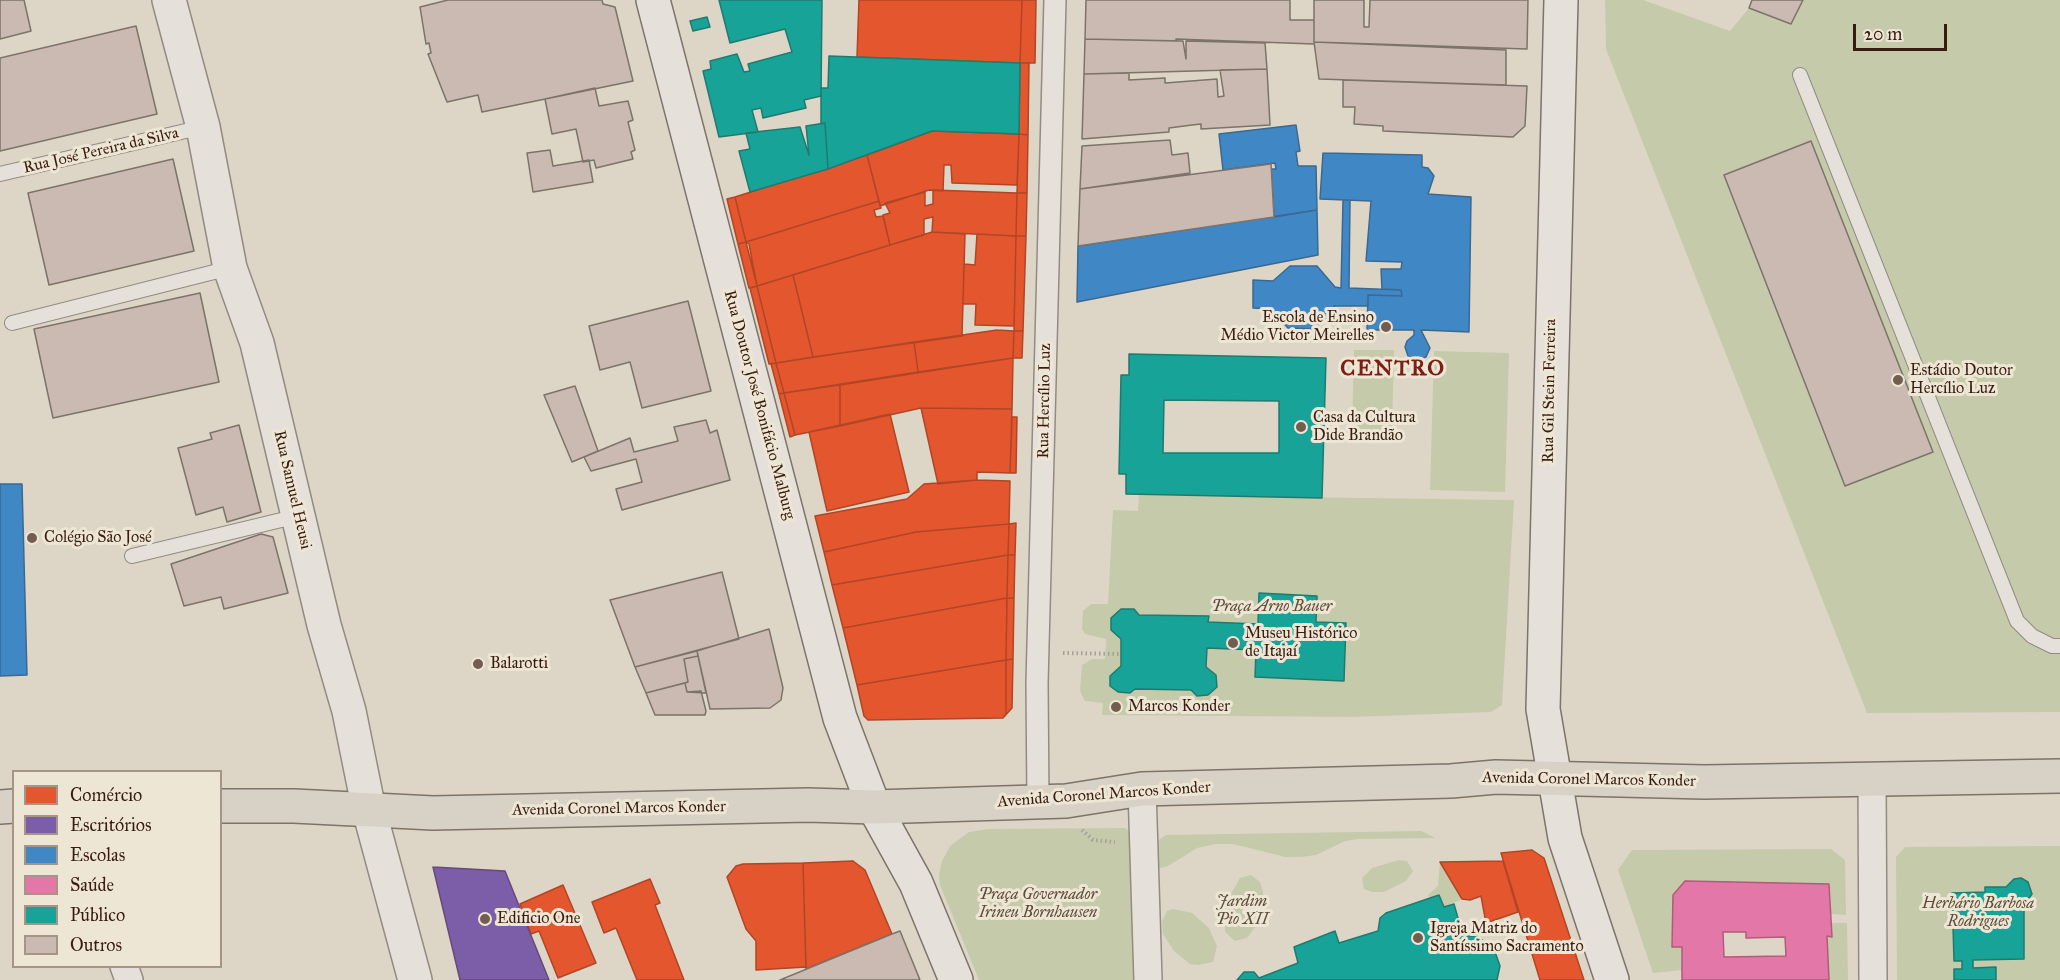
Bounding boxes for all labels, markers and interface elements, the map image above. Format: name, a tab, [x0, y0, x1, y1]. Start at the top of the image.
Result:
scale bar	[1856, 12, 1950, 50]
text: 20 m	[1864, 23, 1902, 45]
street label: Rua José Pereira da Silva	[21, 124, 181, 178]
street label: Rua Doutor José Bonifácio Malburg	[719, 288, 799, 522]
place label: Escola de Ensino Médio Victor Meirelles	[1221, 308, 1374, 346]
street label: Rua Gil Stein Ferreira	[1539, 319, 1561, 463]
marker: Escola de Ensino Médio Victor Meirelles	[1379, 320, 1393, 334]
street label: Rua Hercílio Luz	[1034, 343, 1056, 459]
district label: CENTRO	[1340, 357, 1446, 383]
place label: Estádio Doutor Hercílio Luz	[1910, 361, 2013, 399]
marker: Estádio Doutor Hercílio Luz	[1891, 373, 1905, 387]
place label: Casa da Cultura Dide Brandão	[1313, 408, 1416, 446]
marker: Casa da Cultura Dide Brandão	[1294, 420, 1308, 434]
street label: Rua Samuel Heusi	[269, 429, 315, 551]
place label: Colégio São José	[44, 528, 152, 548]
marker: Colégio São José	[25, 531, 39, 545]
park label: Praça Arno Bauer	[1212, 597, 1332, 617]
place label: Museu Histórico de Itajaí	[1245, 624, 1357, 662]
marker: Museu Histórico de Itajaí	[1226, 636, 1240, 650]
place label: Balarotti	[490, 654, 548, 674]
marker: Balarotti	[471, 657, 485, 671]
place label: Marcos Konder	[1128, 697, 1230, 717]
marker: Marcos Konder	[1109, 700, 1123, 714]
street label: Avenida Coronel Marcos Konder	[1482, 769, 1696, 791]
legend	[12, 770, 222, 968]
street label: Avenida Coronel Marcos Konder	[997, 778, 1211, 812]
text: Comércio	[70, 784, 142, 806]
street label: Avenida Coronel Marcos Konder	[512, 798, 726, 820]
text: Escritórios	[70, 814, 152, 836]
text: Escolas	[70, 844, 125, 866]
text: Saúde	[70, 874, 114, 896]
park label: Praça Governador Irineu Bornhausen	[979, 885, 1097, 923]
park label: Jardim Pio XII	[1216, 892, 1268, 930]
park label: Herbário Barbosa Rodrigues	[1922, 894, 2034, 932]
text: Público	[70, 904, 125, 926]
place label: Edificio One	[497, 909, 580, 929]
marker: Edificio One	[478, 912, 492, 926]
place label: Igreja Matriz do Santíssimo Sacramento	[1430, 919, 1584, 957]
marker: Igreja Matriz do Santíssimo Sacramento	[1411, 931, 1425, 945]
text: Outros	[70, 934, 122, 956]

